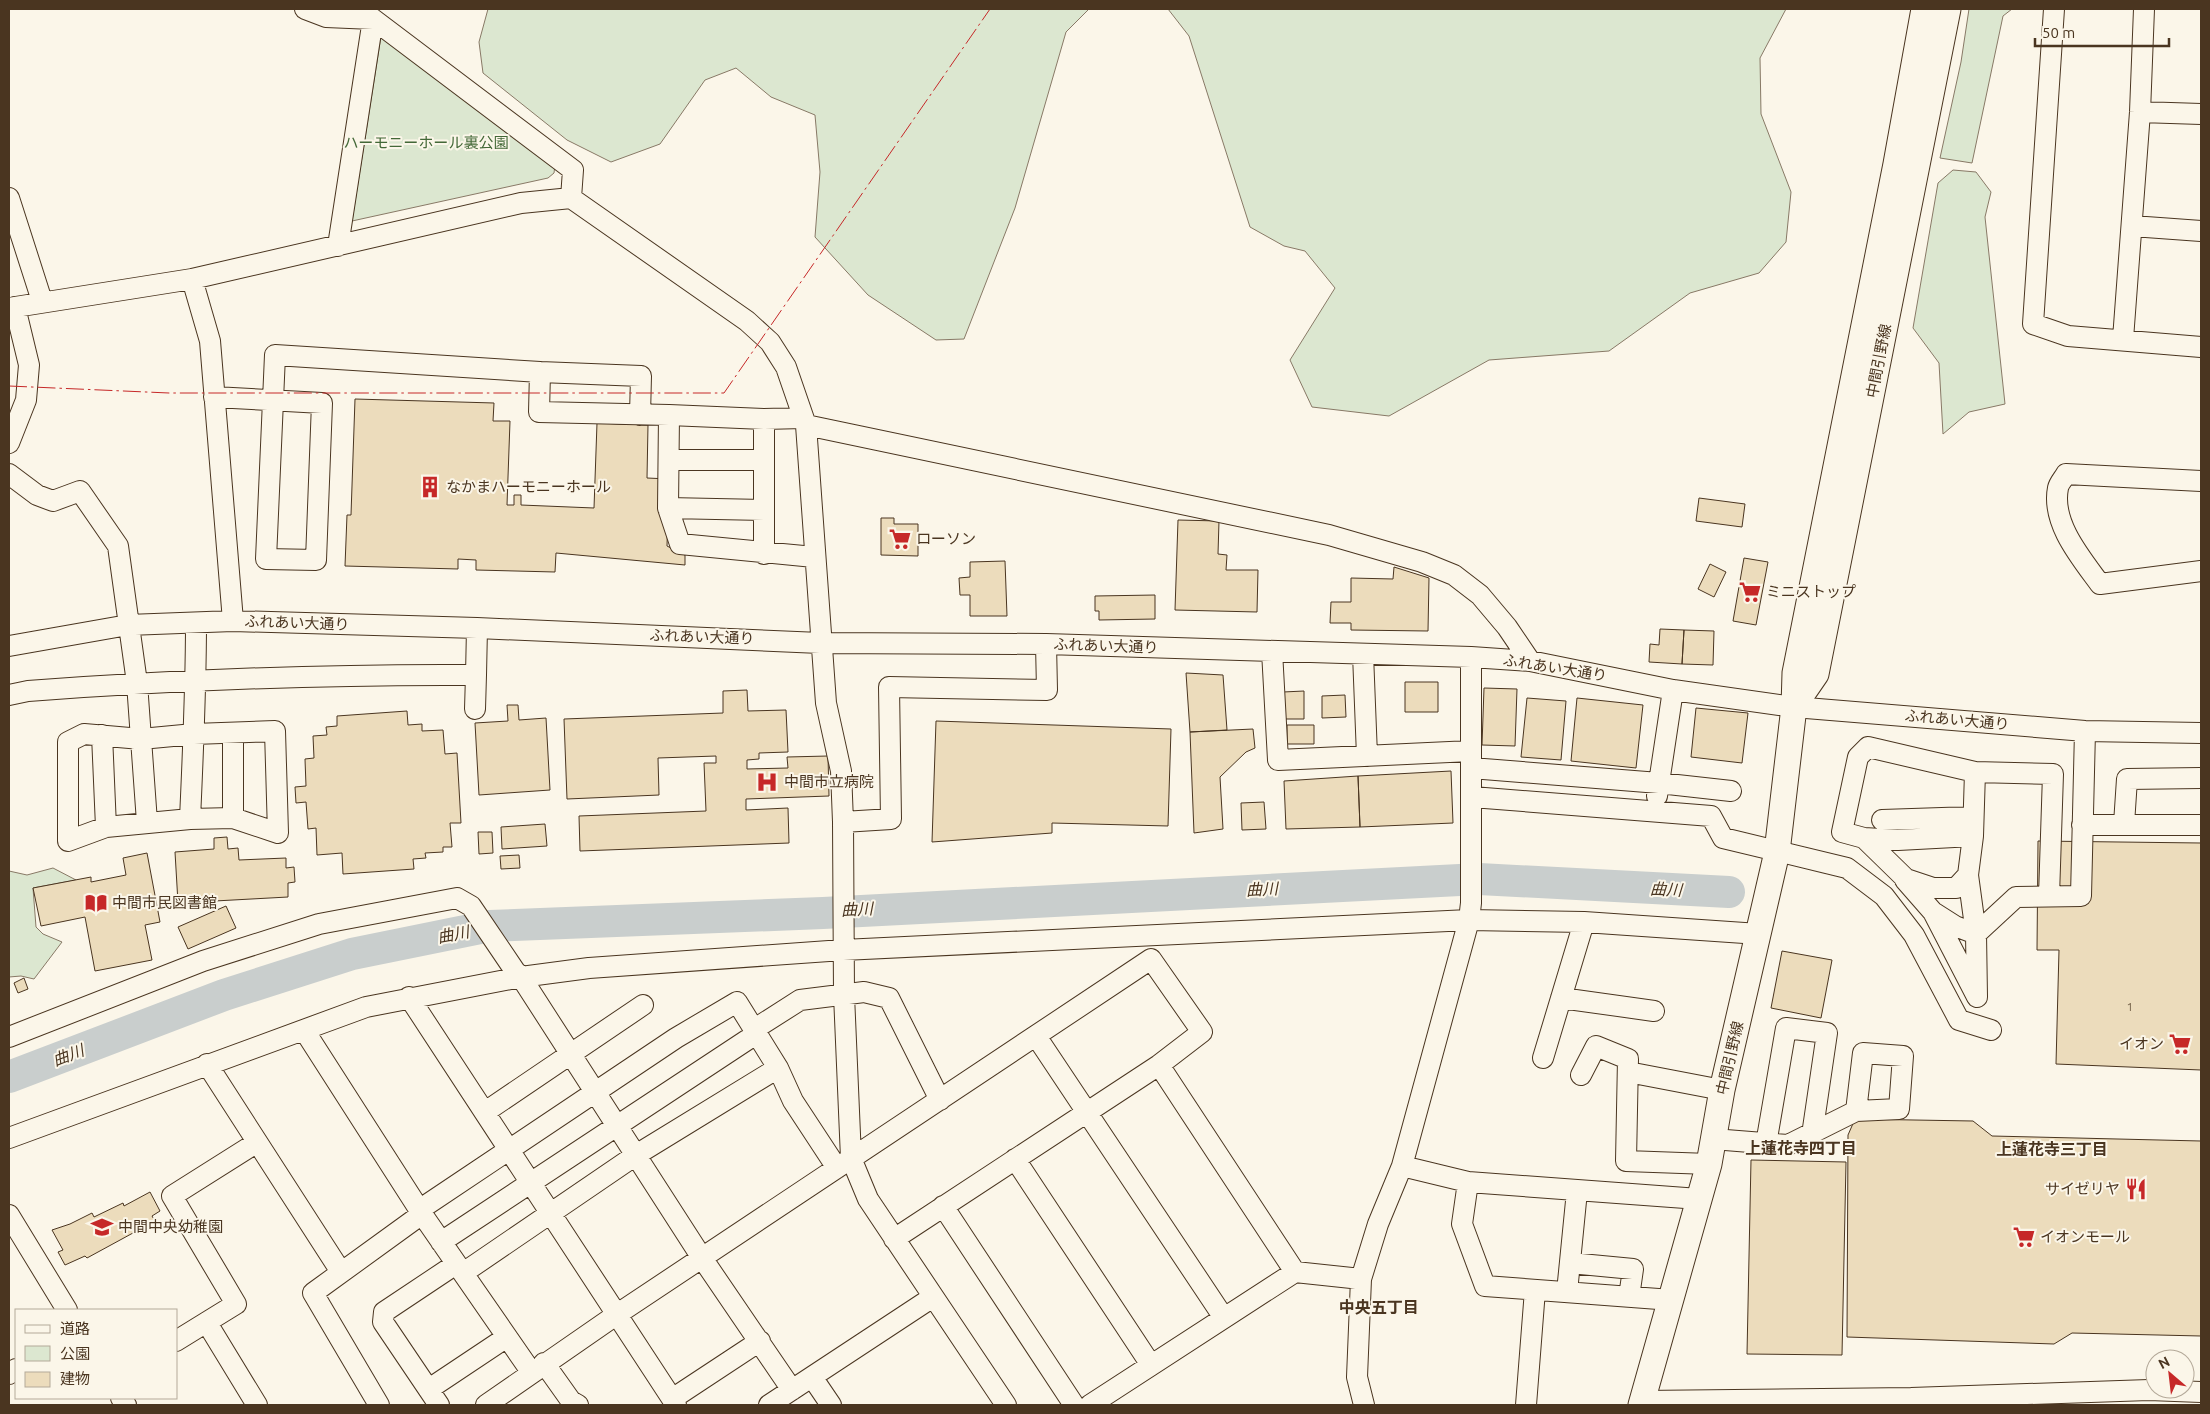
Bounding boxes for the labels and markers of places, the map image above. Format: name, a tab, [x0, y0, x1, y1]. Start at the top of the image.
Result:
building icon: なかまハーモニーホール	[417, 474, 443, 500]
place label: なかまハーモニーホール	[446, 478, 611, 495]
supermarket icon: ローソン	[887, 526, 913, 552]
place label: ローソン	[916, 530, 976, 547]
supermarket icon: ミニストップ	[1737, 579, 1763, 605]
place label: ミニストップ	[1766, 583, 1856, 600]
hospital icon: 中間市立病院	[754, 769, 780, 795]
place label: 中間市立病院	[784, 773, 874, 790]
library icon: 中間市民図書館	[83, 890, 109, 916]
place label: 中間市民図書館	[112, 894, 217, 911]
supermarket icon: イオン	[2167, 1031, 2193, 1057]
place label: イオン	[2119, 1035, 2164, 1052]
restaurant icon: サイゼリヤ	[2123, 1176, 2149, 1202]
place label: サイゼリヤ	[2045, 1180, 2120, 1197]
school or university icon: 中間中央幼稚園	[89, 1214, 115, 1240]
place label: 中間中央幼稚園	[118, 1218, 223, 1235]
supermarket icon: イオンモール	[2011, 1224, 2037, 1250]
place label: イオンモール	[2040, 1228, 2130, 1245]

